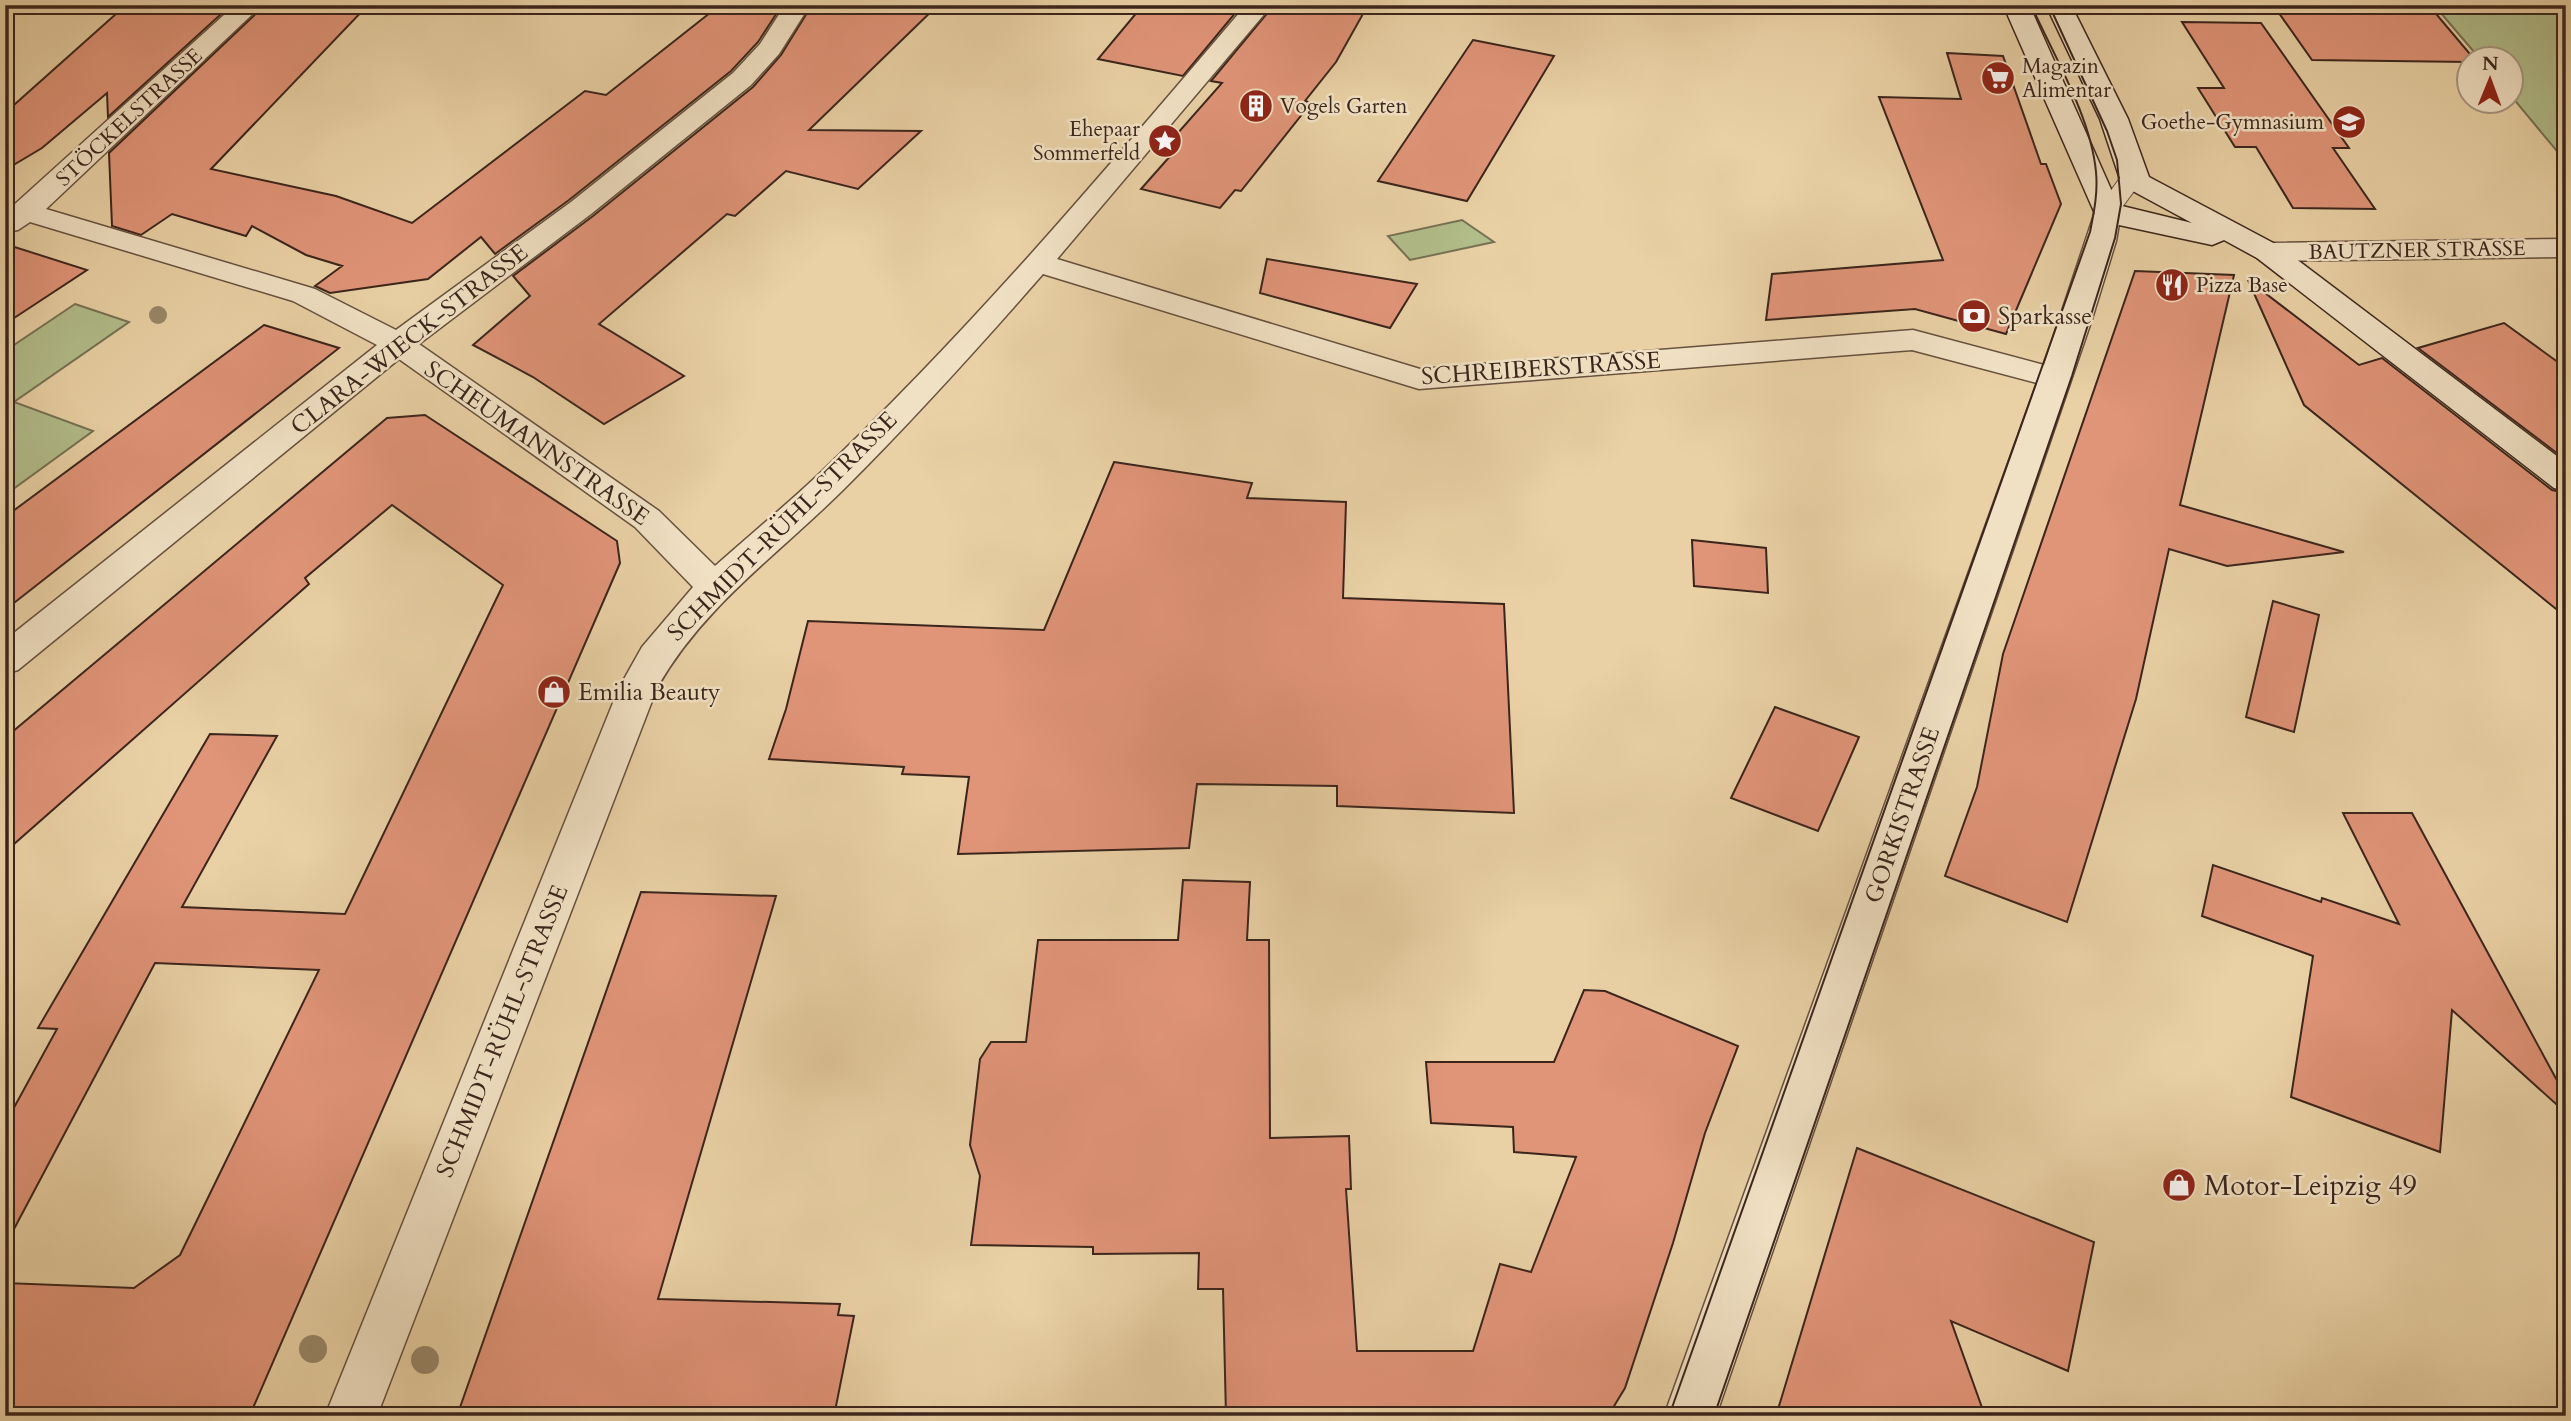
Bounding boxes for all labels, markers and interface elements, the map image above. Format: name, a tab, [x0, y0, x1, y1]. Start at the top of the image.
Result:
street label: STÖCKELSTRASSE	[50, 42, 209, 193]
north arrow	[2456, 46, 2526, 116]
text: N	[2482, 51, 2499, 77]
place label: Magazin Alimentar	[2022, 52, 2111, 105]
supermarket icon: Magazin Alimentar	[1979, 59, 2017, 97]
building icon: Vogels Garten	[1237, 87, 1275, 125]
place label: Vogels Garten	[1280, 92, 1408, 121]
school or university icon: Goethe-Gymnasium	[2330, 103, 2368, 141]
place label: Goethe-Gymnasium	[2141, 108, 2324, 137]
place label: Ehepaar Sommerfeld	[1033, 115, 1140, 168]
place icon: Ehepaar Sommerfeld	[1146, 122, 1184, 160]
street label: BAUTZNER STRASSE	[2308, 234, 2526, 267]
street label: CLARA-WIECK-STRASSE	[284, 236, 535, 443]
restaurant icon: Pizza Base	[2153, 266, 2191, 304]
place label: Pizza Base	[2196, 271, 2288, 300]
bank icon: Sparkasse	[1955, 297, 1993, 335]
place label: Sparkasse	[1998, 300, 2092, 333]
street label: SCHREIBERSTRASSE	[1420, 344, 1662, 393]
street label: SCHEUMANNSTRASSE	[418, 353, 656, 534]
street label: SCHMIDT-RÜHL-STRASSE	[660, 404, 905, 649]
shop icon: Emilia Beauty	[535, 673, 573, 711]
place label: Emilia Beauty	[578, 676, 721, 709]
street label: GORKISTRASSE	[1857, 723, 1948, 908]
street label: SCHMIDT-RÜHL-STRASSE	[429, 880, 576, 1182]
shop icon: Motor-Leipzig 49	[2160, 1166, 2198, 1204]
place label: Motor-Leipzig 49	[2204, 1167, 2417, 1205]

